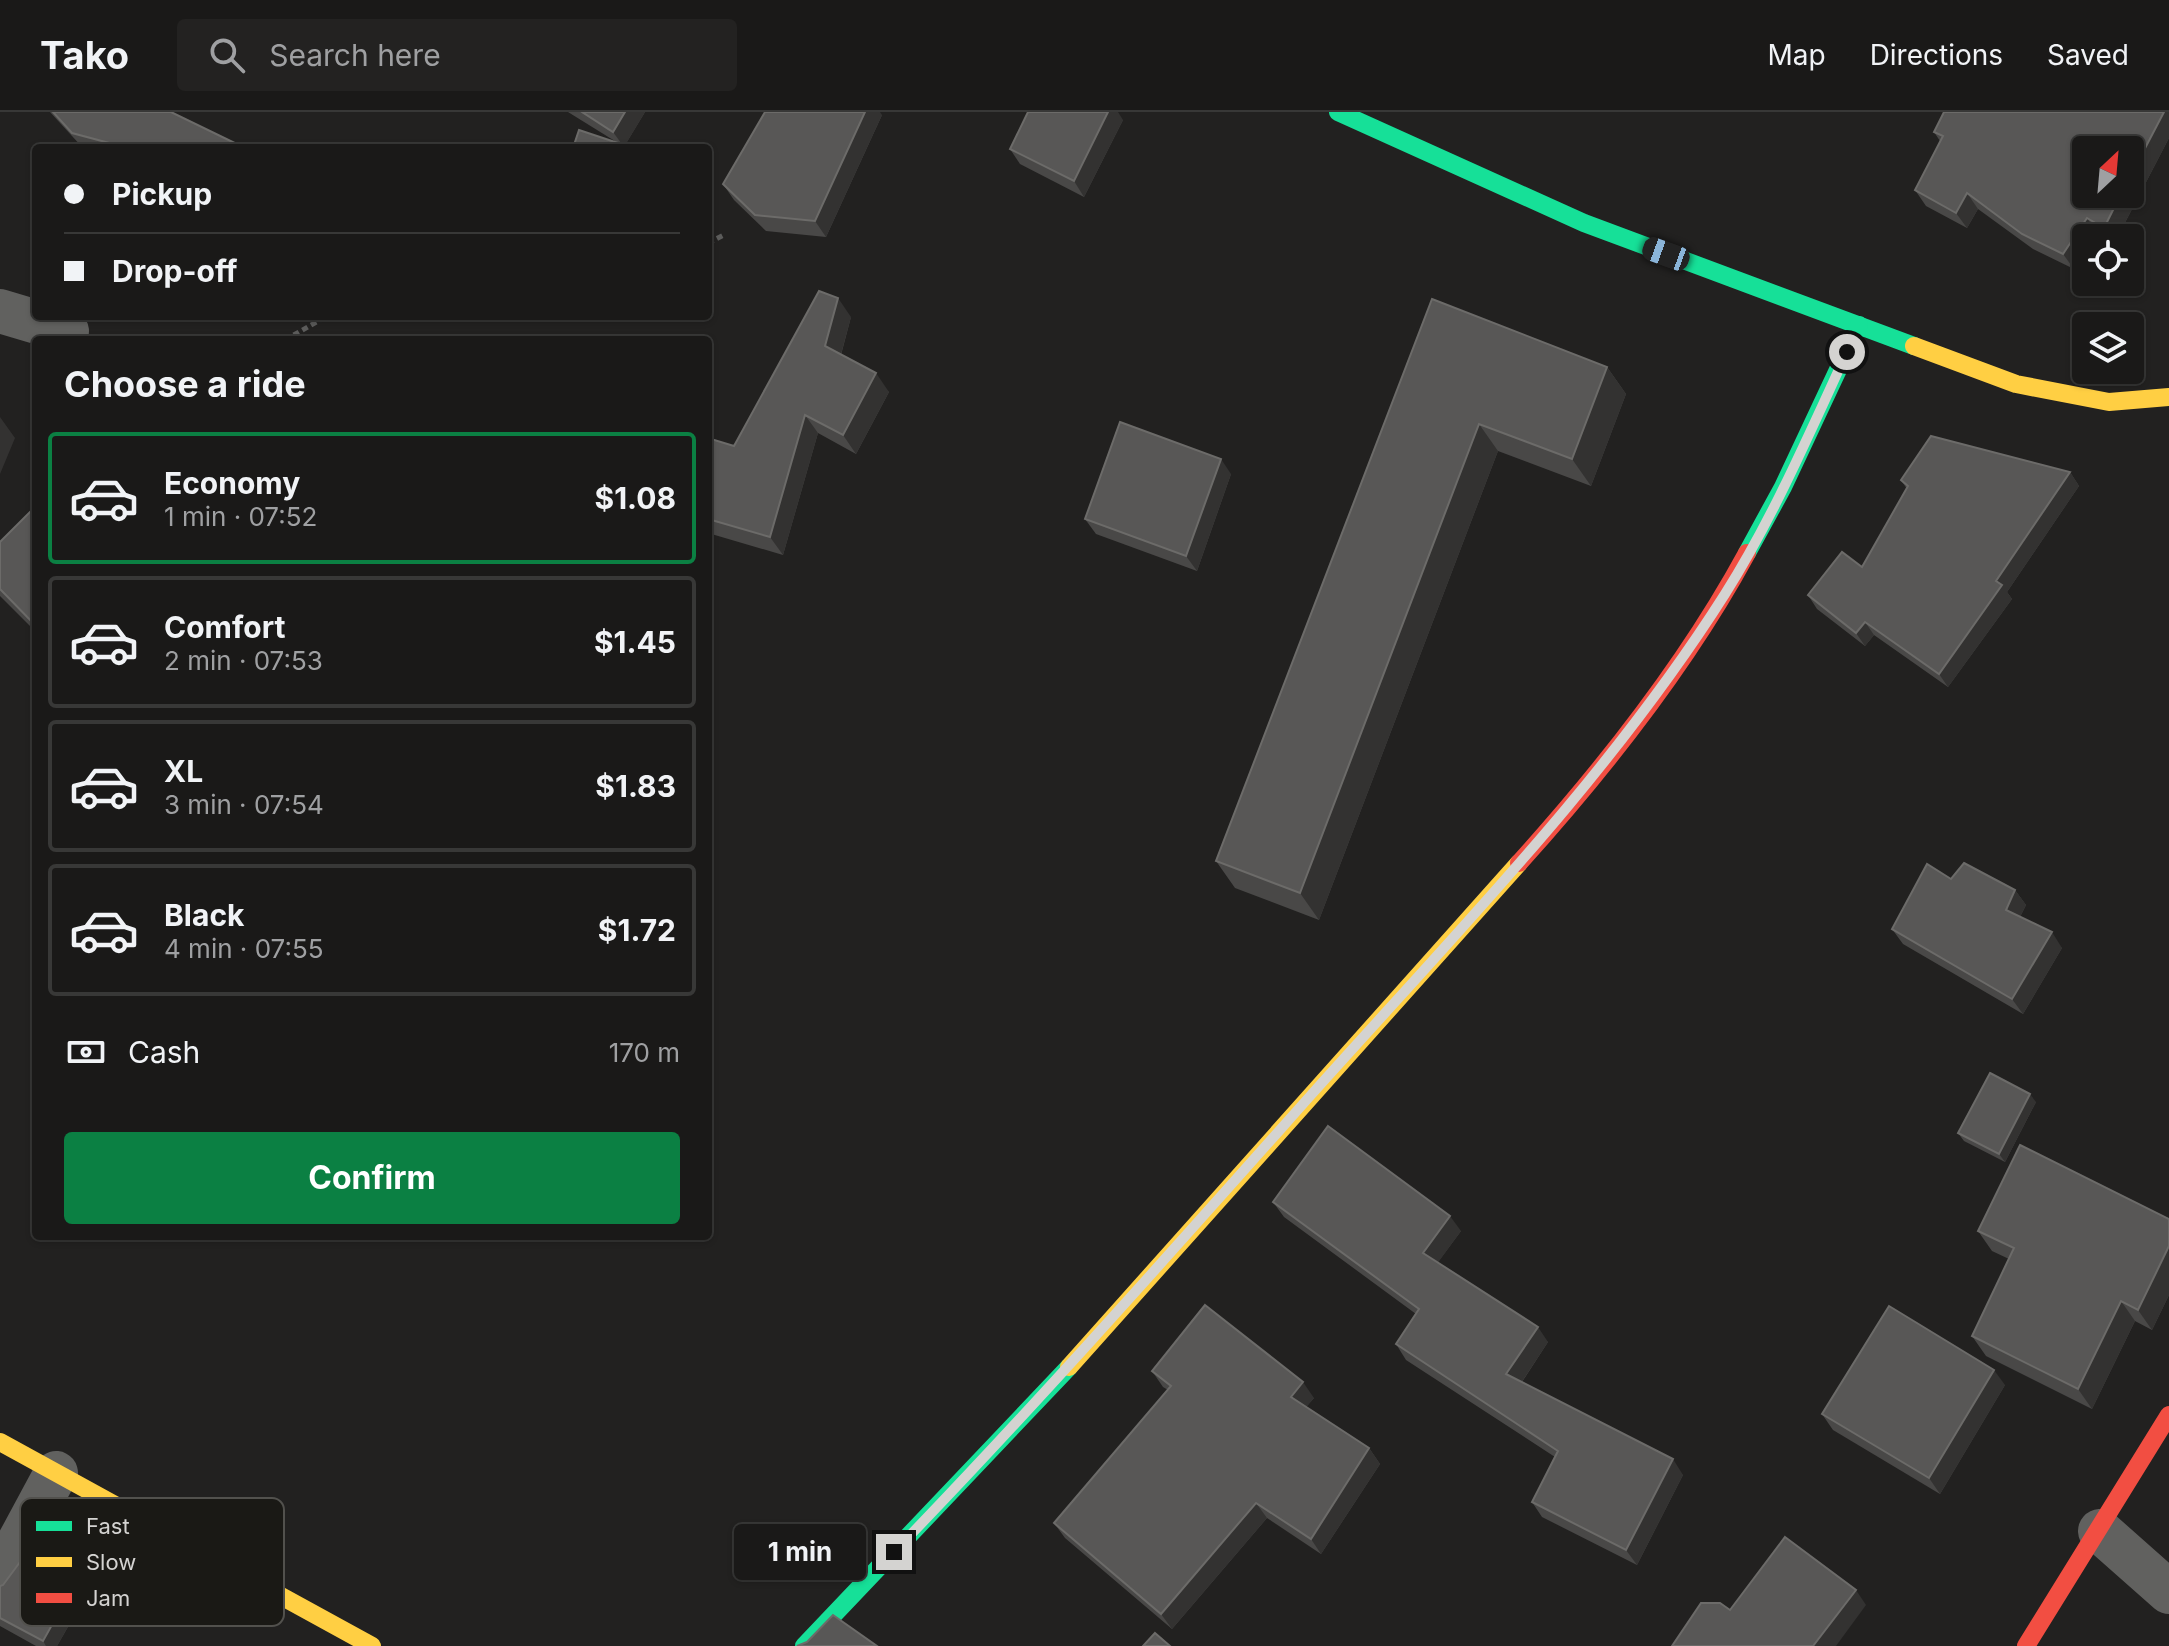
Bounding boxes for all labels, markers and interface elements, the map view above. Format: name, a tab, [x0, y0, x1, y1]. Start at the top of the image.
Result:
search box	[177, 19, 737, 91]
text: Tako	[40, 32, 129, 78]
icon: search	[205, 33, 249, 77]
text: Search here	[269, 37, 441, 73]
text: Map	[1767, 38, 1826, 72]
text: Directions	[1870, 38, 2003, 72]
text: Saved	[2047, 38, 2129, 72]
north arrow	[2072, 136, 2144, 208]
map controls	[2072, 136, 2144, 384]
text: Pickup	[112, 176, 212, 212]
button: locate	[2072, 224, 2144, 296]
car	[1639, 235, 1693, 273]
text: Drop-off	[112, 253, 238, 289]
button: layers	[2072, 312, 2144, 384]
route start	[1829, 334, 1865, 370]
text: Choose a ride	[64, 362, 306, 406]
icon: car	[68, 462, 140, 534]
text: Economy	[164, 465, 300, 501]
text: $1.08	[595, 480, 676, 516]
text: 1 min · 07:52	[164, 501, 317, 532]
icon: car	[68, 606, 140, 678]
text: Comfort	[164, 609, 285, 645]
text: $1.45	[594, 624, 676, 660]
text: 2 min · 07:53	[164, 645, 323, 676]
icon: car	[68, 750, 140, 822]
text: XL	[164, 753, 203, 789]
text: $1.83	[595, 768, 676, 804]
text: 3 min · 07:54	[164, 789, 324, 820]
icon: car	[68, 894, 140, 966]
text: Black	[164, 897, 244, 933]
text: $1.72	[598, 912, 676, 948]
text: 4 min · 07:55	[164, 933, 324, 964]
icon: cash	[64, 1030, 108, 1074]
text: Cash	[128, 1034, 200, 1070]
text: 170 m	[609, 1037, 680, 1068]
button: Confirm	[64, 1132, 680, 1224]
legend	[20, 1498, 284, 1626]
text: Fast	[86, 1513, 130, 1539]
callout: 1 min	[734, 1524, 866, 1580]
route end	[876, 1534, 912, 1570]
text: 1 min	[768, 1536, 832, 1567]
text: Slow	[86, 1549, 136, 1575]
text: Jam	[86, 1585, 130, 1611]

